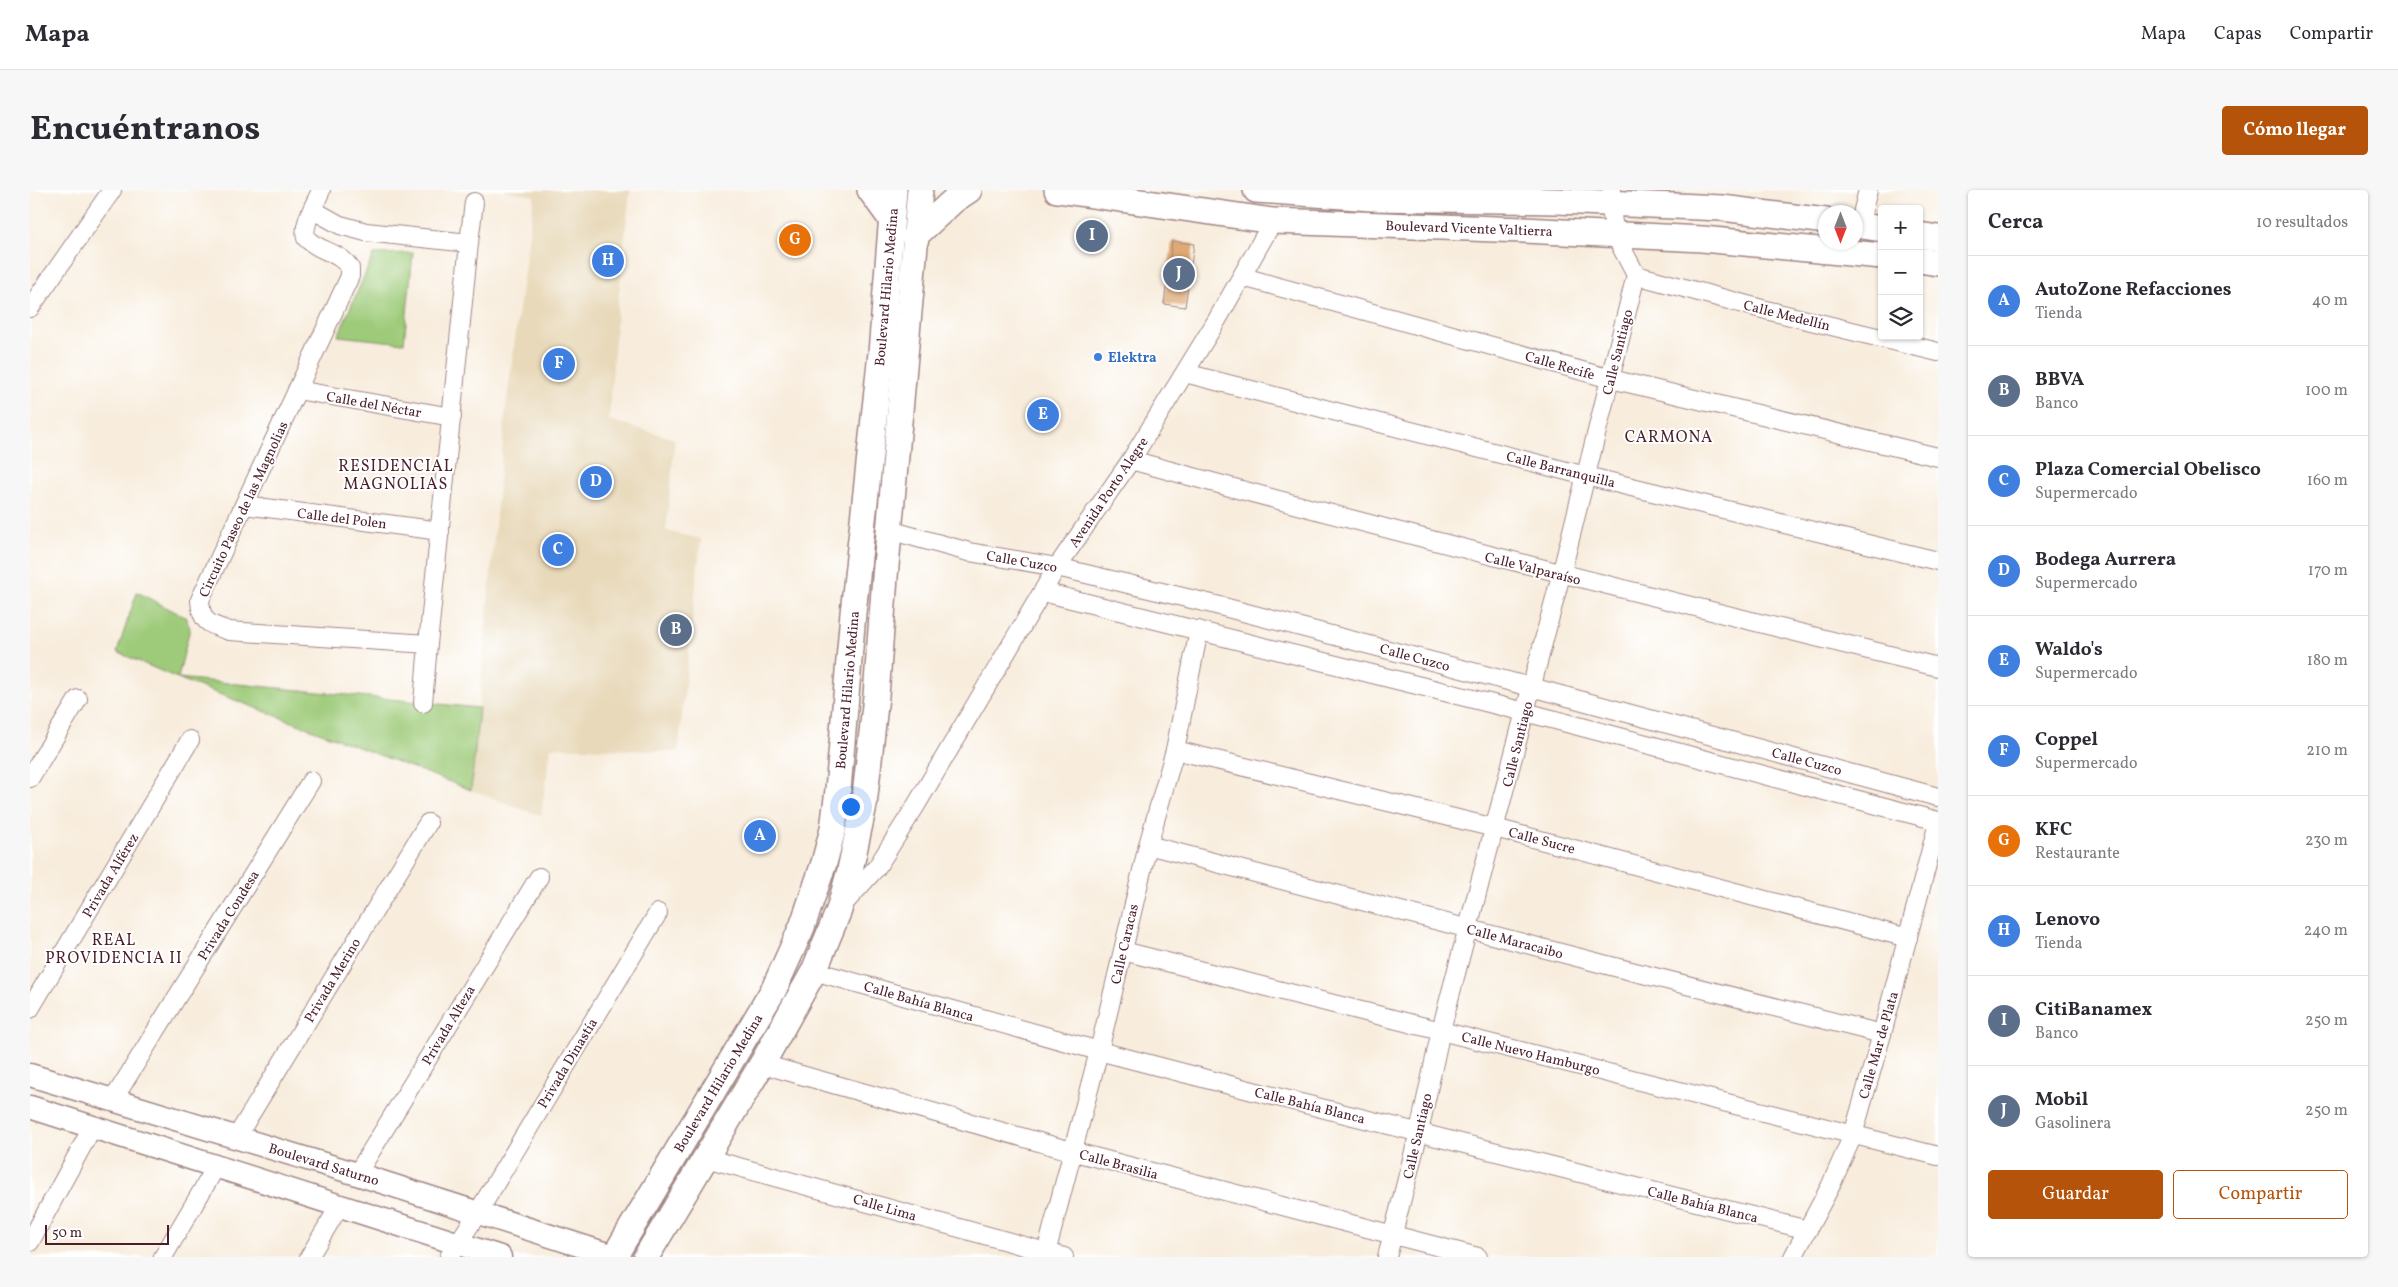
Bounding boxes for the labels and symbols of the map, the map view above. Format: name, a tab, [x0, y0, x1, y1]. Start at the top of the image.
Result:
north arrow	[1818, 205, 1863, 250]
street label: Boulevard Hilario Medina	[871, 207, 904, 367]
pin: I	[1076, 217, 1108, 255]
street label: Boulevard Vicente Valtierra	[1385, 217, 1553, 242]
pin: G	[779, 221, 811, 259]
pin: H	[592, 242, 624, 280]
pin: J	[1163, 255, 1195, 293]
street label: Calle Medellín	[1741, 296, 1832, 336]
street label: Calle Santiago	[1599, 308, 1638, 397]
pin: F	[543, 345, 575, 383]
street label: Calle Recife	[1522, 347, 1597, 386]
place label: Elektra	[1108, 349, 1157, 368]
marker: Elektra	[1092, 351, 1104, 363]
street label: Calle del Néctar	[325, 388, 423, 423]
pin: E	[1027, 396, 1059, 434]
street label: Circuito Paseo de las Magnolias	[195, 419, 294, 601]
district label: CARMONA	[1625, 427, 1713, 449]
street label: Avenida Porto Alegre	[1065, 433, 1154, 552]
street label: Calle Barranquilla	[1504, 448, 1617, 493]
district label: RESIDENCIAL MAGNOLIAS	[338, 456, 454, 496]
pin: D	[580, 463, 612, 501]
street label: Calle del Polen	[296, 505, 388, 534]
pin: C	[542, 531, 574, 569]
street label: Calle Cuzco	[985, 547, 1059, 578]
street label: Calle Valparaíso	[1483, 548, 1583, 591]
street label: Boulevard Hilario Medina	[832, 610, 865, 770]
pin: B	[660, 611, 692, 649]
street label: Calle Cuzco	[1378, 640, 1452, 677]
street label: Calle Santiago	[1499, 700, 1538, 789]
street label: Calle Cuzco	[1770, 744, 1844, 781]
your location	[838, 794, 864, 820]
pin: A	[744, 817, 776, 855]
street label: Calle Sucre	[1506, 823, 1577, 860]
street label: Privada Alférez	[79, 830, 144, 921]
street label: Privada Condesa	[194, 867, 265, 964]
street label: Calle Caracas	[1107, 902, 1144, 986]
street label: Calle Maracaibo	[1464, 920, 1565, 964]
district label: REAL PROVIDENCIA II	[45, 930, 183, 970]
street label: Privada Merino	[301, 935, 366, 1027]
street label: Calle Bahía Blanca	[861, 978, 976, 1027]
street label: Privada Alteza	[418, 982, 481, 1069]
street label: Calle Mar de Plata	[1855, 989, 1904, 1101]
street label: Boulevard Hilario Medina	[670, 1011, 768, 1157]
street label: Privada Dinastía	[534, 1015, 603, 1112]
street label: Calle Nuevo Hamburgo	[1459, 1028, 1602, 1081]
street label: Calle Bahía Blanca	[1252, 1084, 1367, 1129]
street label: Calle Santiago	[1399, 1091, 1438, 1181]
street label: Boulevard Saturno	[266, 1140, 381, 1191]
street label: Calle Brasilia	[1077, 1146, 1160, 1185]
street label: Calle Bahía Blanca	[1645, 1183, 1760, 1228]
street label: Calle Lima	[851, 1190, 919, 1227]
scale bar	[45, 1222, 169, 1245]

